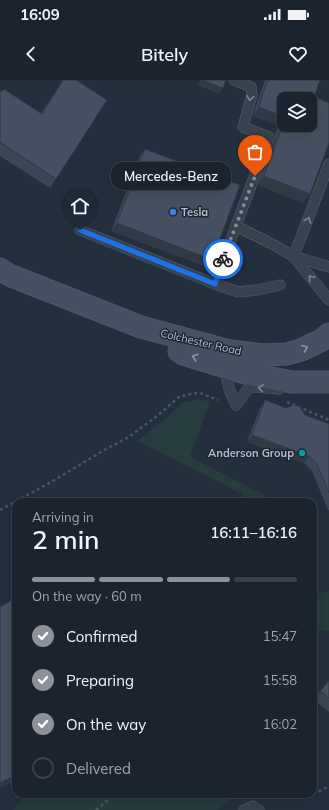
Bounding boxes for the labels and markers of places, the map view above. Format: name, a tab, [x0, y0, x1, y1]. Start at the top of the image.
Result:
pin	[238, 135, 272, 176]
callout: Mercedes-Benz	[111, 162, 231, 190]
pin	[63, 189, 97, 230]
place label: Tesla	[181, 205, 208, 219]
marker: Tesla	[168, 207, 178, 217]
place label: Anderson Group	[208, 446, 294, 460]
marker: Anderson Group	[297, 448, 307, 458]

